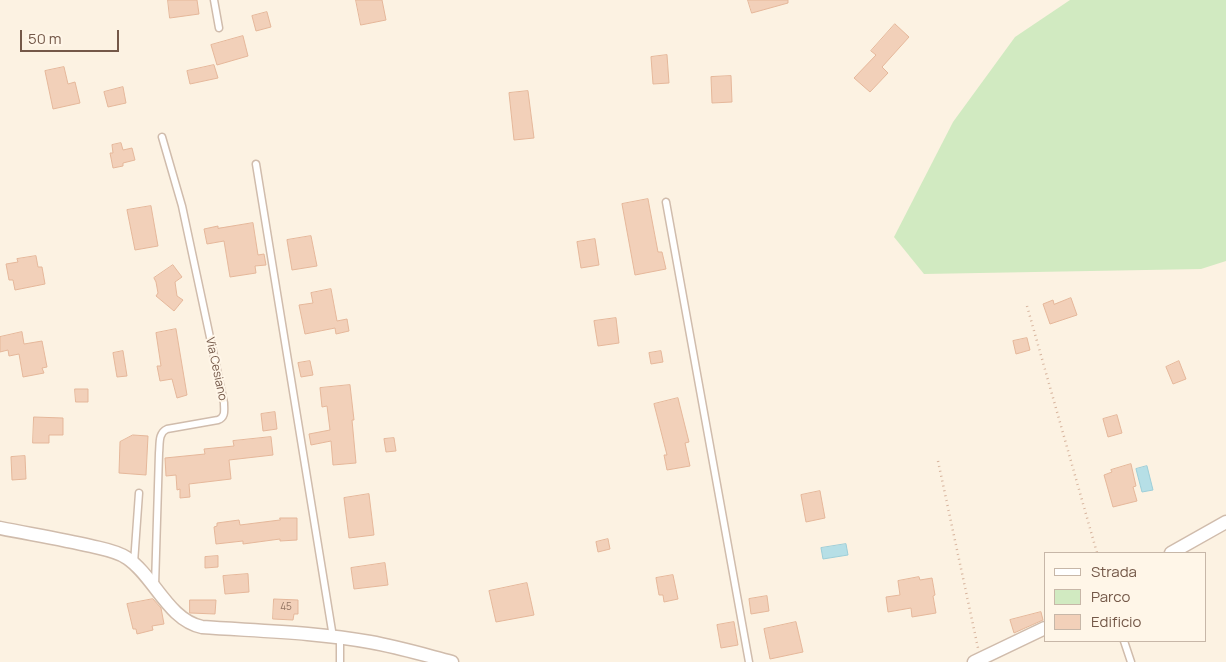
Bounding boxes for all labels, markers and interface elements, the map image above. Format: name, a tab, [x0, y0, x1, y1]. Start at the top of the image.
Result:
scale bar	[22, 20, 121, 52]
text: 50 m	[28, 28, 62, 49]
street label: Via Cesiano	[202, 336, 230, 402]
legend	[1044, 552, 1206, 642]
text: Strada	[1091, 561, 1137, 582]
text: Parco	[1091, 586, 1130, 607]
house number: 45	[280, 601, 292, 613]
text: Edificio	[1091, 611, 1141, 632]

